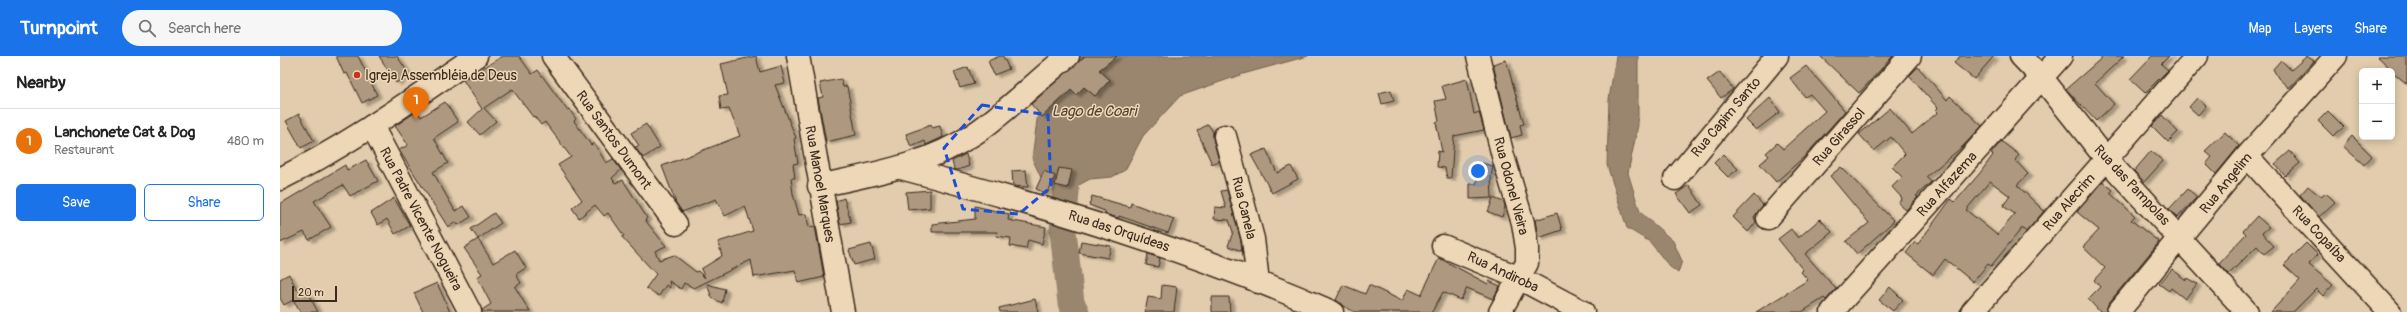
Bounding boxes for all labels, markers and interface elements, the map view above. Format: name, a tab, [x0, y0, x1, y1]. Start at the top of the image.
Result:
search box	[122, 10, 402, 46]
text: Turnpoint	[20, 16, 98, 40]
icon: search	[136, 17, 158, 39]
text: Search here	[168, 19, 241, 38]
text: Map	[2249, 20, 2272, 37]
text: Layers	[2294, 20, 2332, 37]
text: Share	[2354, 20, 2387, 37]
place label: Igreja Assembléia de Deus	[365, 67, 518, 84]
map controls	[2359, 68, 2395, 140]
button: +	[2359, 68, 2395, 104]
marker: Igreja Assembléia de Deus	[352, 70, 362, 80]
text: Nearby	[16, 72, 65, 93]
street label: Rua Capim Santo	[1688, 73, 1765, 160]
pin: 1	[403, 87, 429, 120]
street label: Rua Santos Dumont	[573, 87, 656, 193]
water label: Lago de Coari	[1052, 102, 1139, 121]
street label: Rua Girassol	[1809, 104, 1869, 170]
button: −	[2359, 104, 2395, 140]
text: Lanchonete Cat & Dog	[54, 123, 195, 142]
street label: Rua Manoel Marques	[801, 124, 839, 244]
text: 1	[26, 133, 32, 149]
text: 480 m	[227, 133, 264, 149]
street label: Rua Odonel Vieira	[1490, 135, 1532, 237]
street label: Rua das Pampolas	[2090, 141, 2174, 229]
text: Restaurant	[54, 142, 114, 158]
street label: Rua Padre Vicente Nogueira	[376, 144, 466, 294]
street label: Rua Alfazema	[1913, 148, 1981, 220]
street label: Rua Angelim	[2196, 149, 2256, 217]
your location	[1468, 161, 1488, 181]
street label: Rua Alecrim	[2039, 170, 2099, 234]
street label: Rua Canela	[1228, 175, 1260, 241]
button: Save	[16, 184, 136, 221]
button: Share	[144, 184, 264, 221]
street label: Rua Copaíba	[2288, 202, 2350, 266]
street label: Rua das Orquídeas	[1066, 207, 1172, 256]
street label: Rua Andiroba	[1465, 248, 1541, 296]
scale bar	[292, 284, 337, 303]
text: 20 m	[298, 286, 324, 299]

